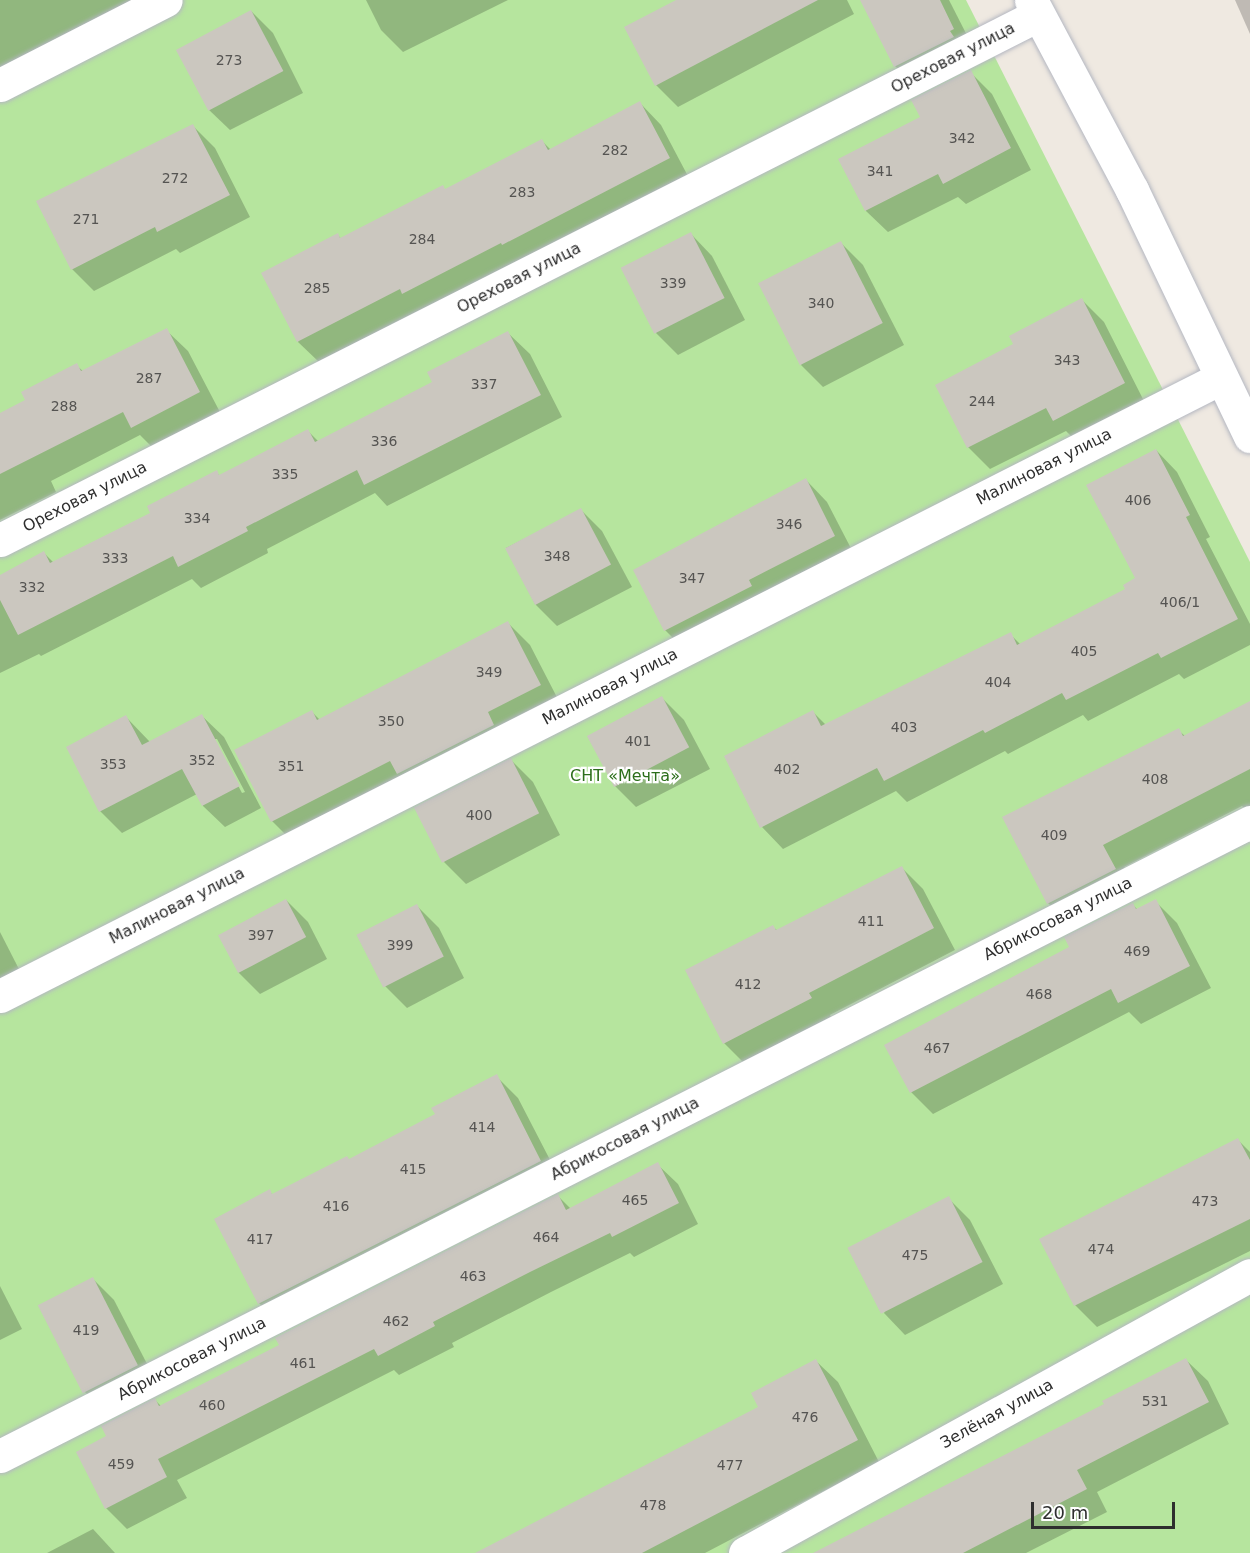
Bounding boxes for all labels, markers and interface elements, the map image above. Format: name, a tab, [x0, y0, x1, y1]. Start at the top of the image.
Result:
street label: Ореховая улица	[888, 18, 1018, 98]
house number: 273	[216, 52, 242, 68]
house number: 342	[949, 130, 975, 146]
house number: 282	[602, 142, 628, 158]
house number: 341	[867, 163, 893, 179]
house number: 272	[162, 170, 188, 186]
house number: 283	[509, 184, 535, 200]
house number: 271	[73, 211, 99, 227]
house number: 284	[409, 231, 435, 247]
street label: Ореховая улица	[454, 238, 584, 318]
house number: 339	[660, 275, 686, 291]
house number: 285	[304, 280, 330, 296]
house number: 340	[808, 295, 834, 311]
house number: 343	[1054, 352, 1080, 368]
house number: 287	[136, 370, 162, 386]
house number: 337	[471, 376, 497, 392]
house number: 244	[969, 393, 995, 409]
house number: 288	[51, 398, 77, 414]
street label: Малиновая улица	[973, 425, 1115, 509]
house number: 336	[371, 433, 397, 449]
street label: Ореховая улица	[20, 457, 150, 537]
house number: 335	[272, 466, 298, 482]
house number: 406	[1125, 492, 1151, 508]
house number: 334	[184, 510, 210, 526]
house number: 346	[776, 516, 802, 532]
house number: 348	[544, 548, 570, 564]
house number: 333	[102, 550, 128, 566]
house number: 347	[679, 570, 705, 586]
house number: 332	[19, 579, 45, 595]
house number: 406/1	[1160, 594, 1200, 610]
house number: 405	[1071, 643, 1097, 659]
street label: Малиновая улица	[539, 645, 681, 729]
house number: 349	[476, 664, 502, 680]
house number: 404	[985, 674, 1011, 690]
house number: 350	[378, 713, 404, 729]
house number: 403	[891, 719, 917, 735]
house number: 401	[625, 733, 651, 749]
house number: 352	[189, 752, 215, 768]
house number: 353	[100, 756, 126, 772]
house number: 351	[278, 758, 304, 774]
house number: 402	[774, 761, 800, 777]
park label: СНТ «Мечта»	[570, 766, 680, 786]
house number: 408	[1142, 771, 1168, 787]
house number: 400	[466, 807, 492, 823]
house number: 409	[1041, 827, 1067, 843]
street label: Малиновая улица	[106, 864, 248, 948]
street label: Абрикосовая улица	[981, 873, 1135, 965]
house number: 411	[858, 913, 884, 929]
house number: 397	[248, 927, 274, 943]
house number: 399	[387, 937, 413, 953]
house number: 469	[1124, 943, 1150, 959]
house number: 412	[735, 976, 761, 992]
house number: 468	[1026, 986, 1052, 1002]
house number: 467	[924, 1040, 950, 1056]
street label: Абрикосовая улица	[548, 1093, 702, 1185]
house number: 414	[469, 1119, 495, 1135]
house number: 415	[400, 1161, 426, 1177]
house number: 465	[622, 1192, 648, 1208]
house number: 473	[1192, 1193, 1218, 1209]
house number: 416	[323, 1198, 349, 1214]
house number: 464	[533, 1229, 559, 1245]
house number: 417	[247, 1231, 273, 1247]
house number: 474	[1088, 1241, 1114, 1257]
house number: 475	[902, 1247, 928, 1263]
house number: 463	[460, 1268, 486, 1284]
street label: Абрикосовая улица	[115, 1313, 269, 1405]
house number: 462	[383, 1313, 409, 1329]
house number: 419	[73, 1322, 99, 1338]
house number: 461	[290, 1355, 316, 1371]
street label: Зелёная улица	[937, 1375, 1057, 1453]
house number: 531	[1142, 1393, 1168, 1409]
house number: 460	[199, 1397, 225, 1413]
house number: 476	[792, 1409, 818, 1425]
house number: 459	[108, 1456, 134, 1472]
house number: 477	[717, 1457, 743, 1473]
scale bar	[1034, 1490, 1178, 1528]
house number: 478	[640, 1497, 666, 1513]
text: 20 m	[1042, 1502, 1088, 1523]

